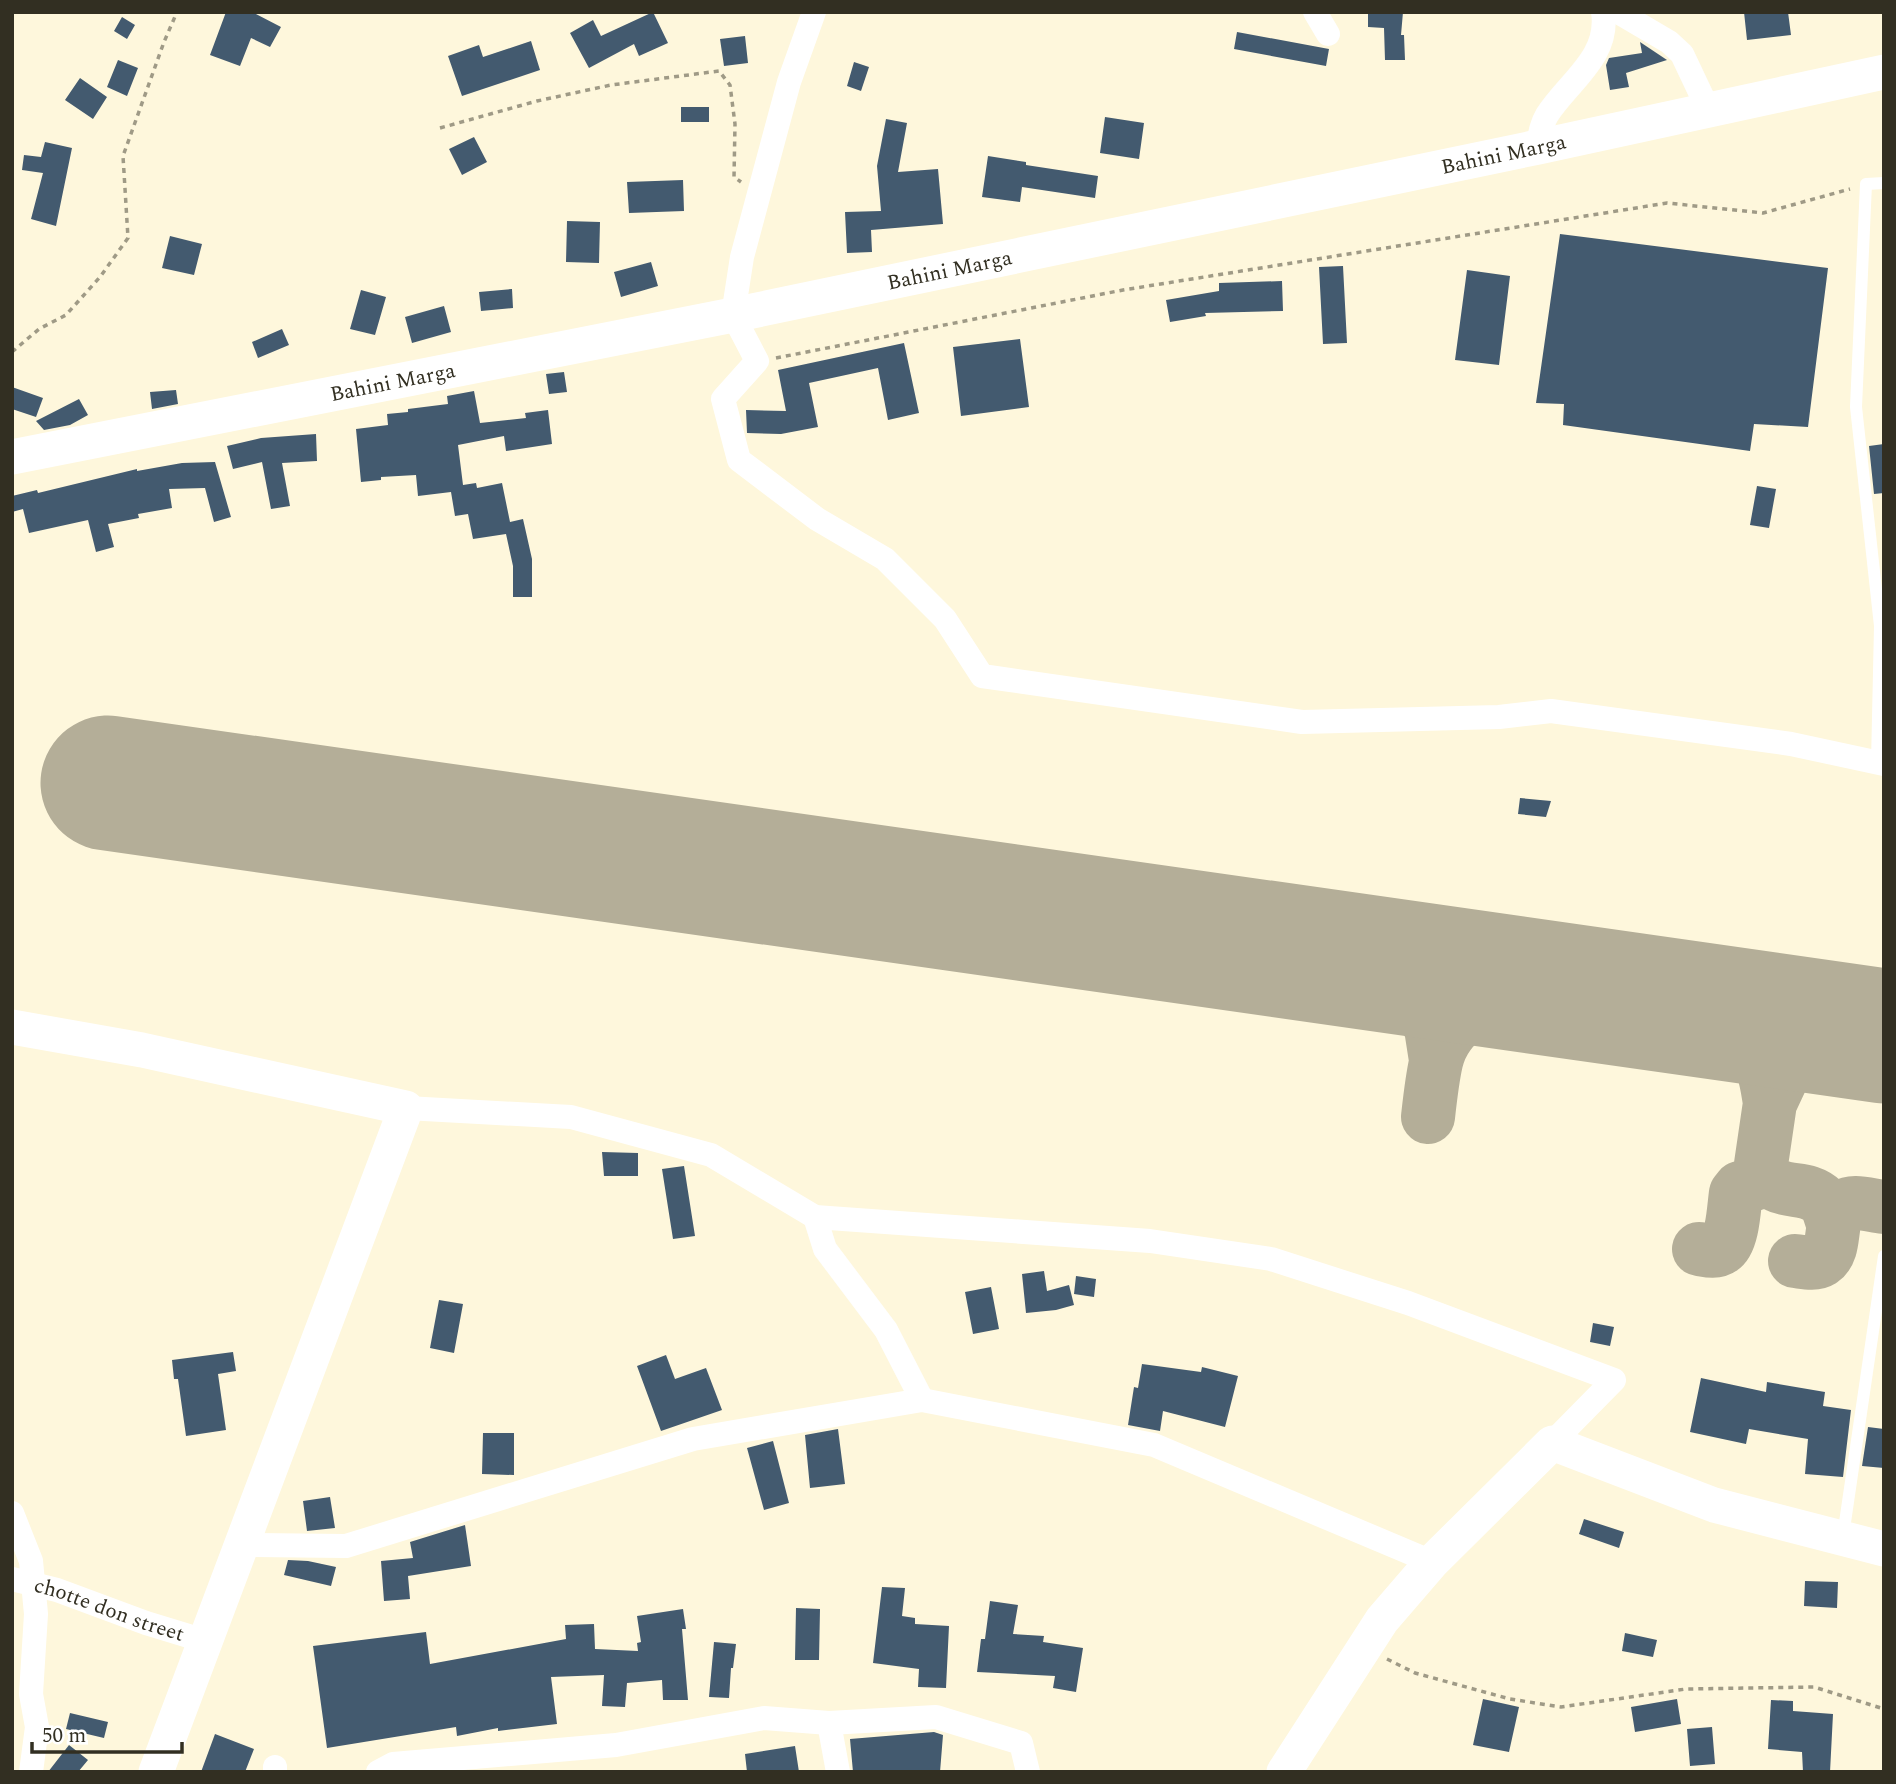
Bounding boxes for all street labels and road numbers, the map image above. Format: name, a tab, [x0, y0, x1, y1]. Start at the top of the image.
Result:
street label: Bahini Marga	[1438, 126, 1570, 184]
street label: Bahini Marga	[884, 242, 1016, 299]
street label: Bahini Marga	[328, 355, 459, 411]
street label: chotte don street	[31, 1570, 188, 1651]

